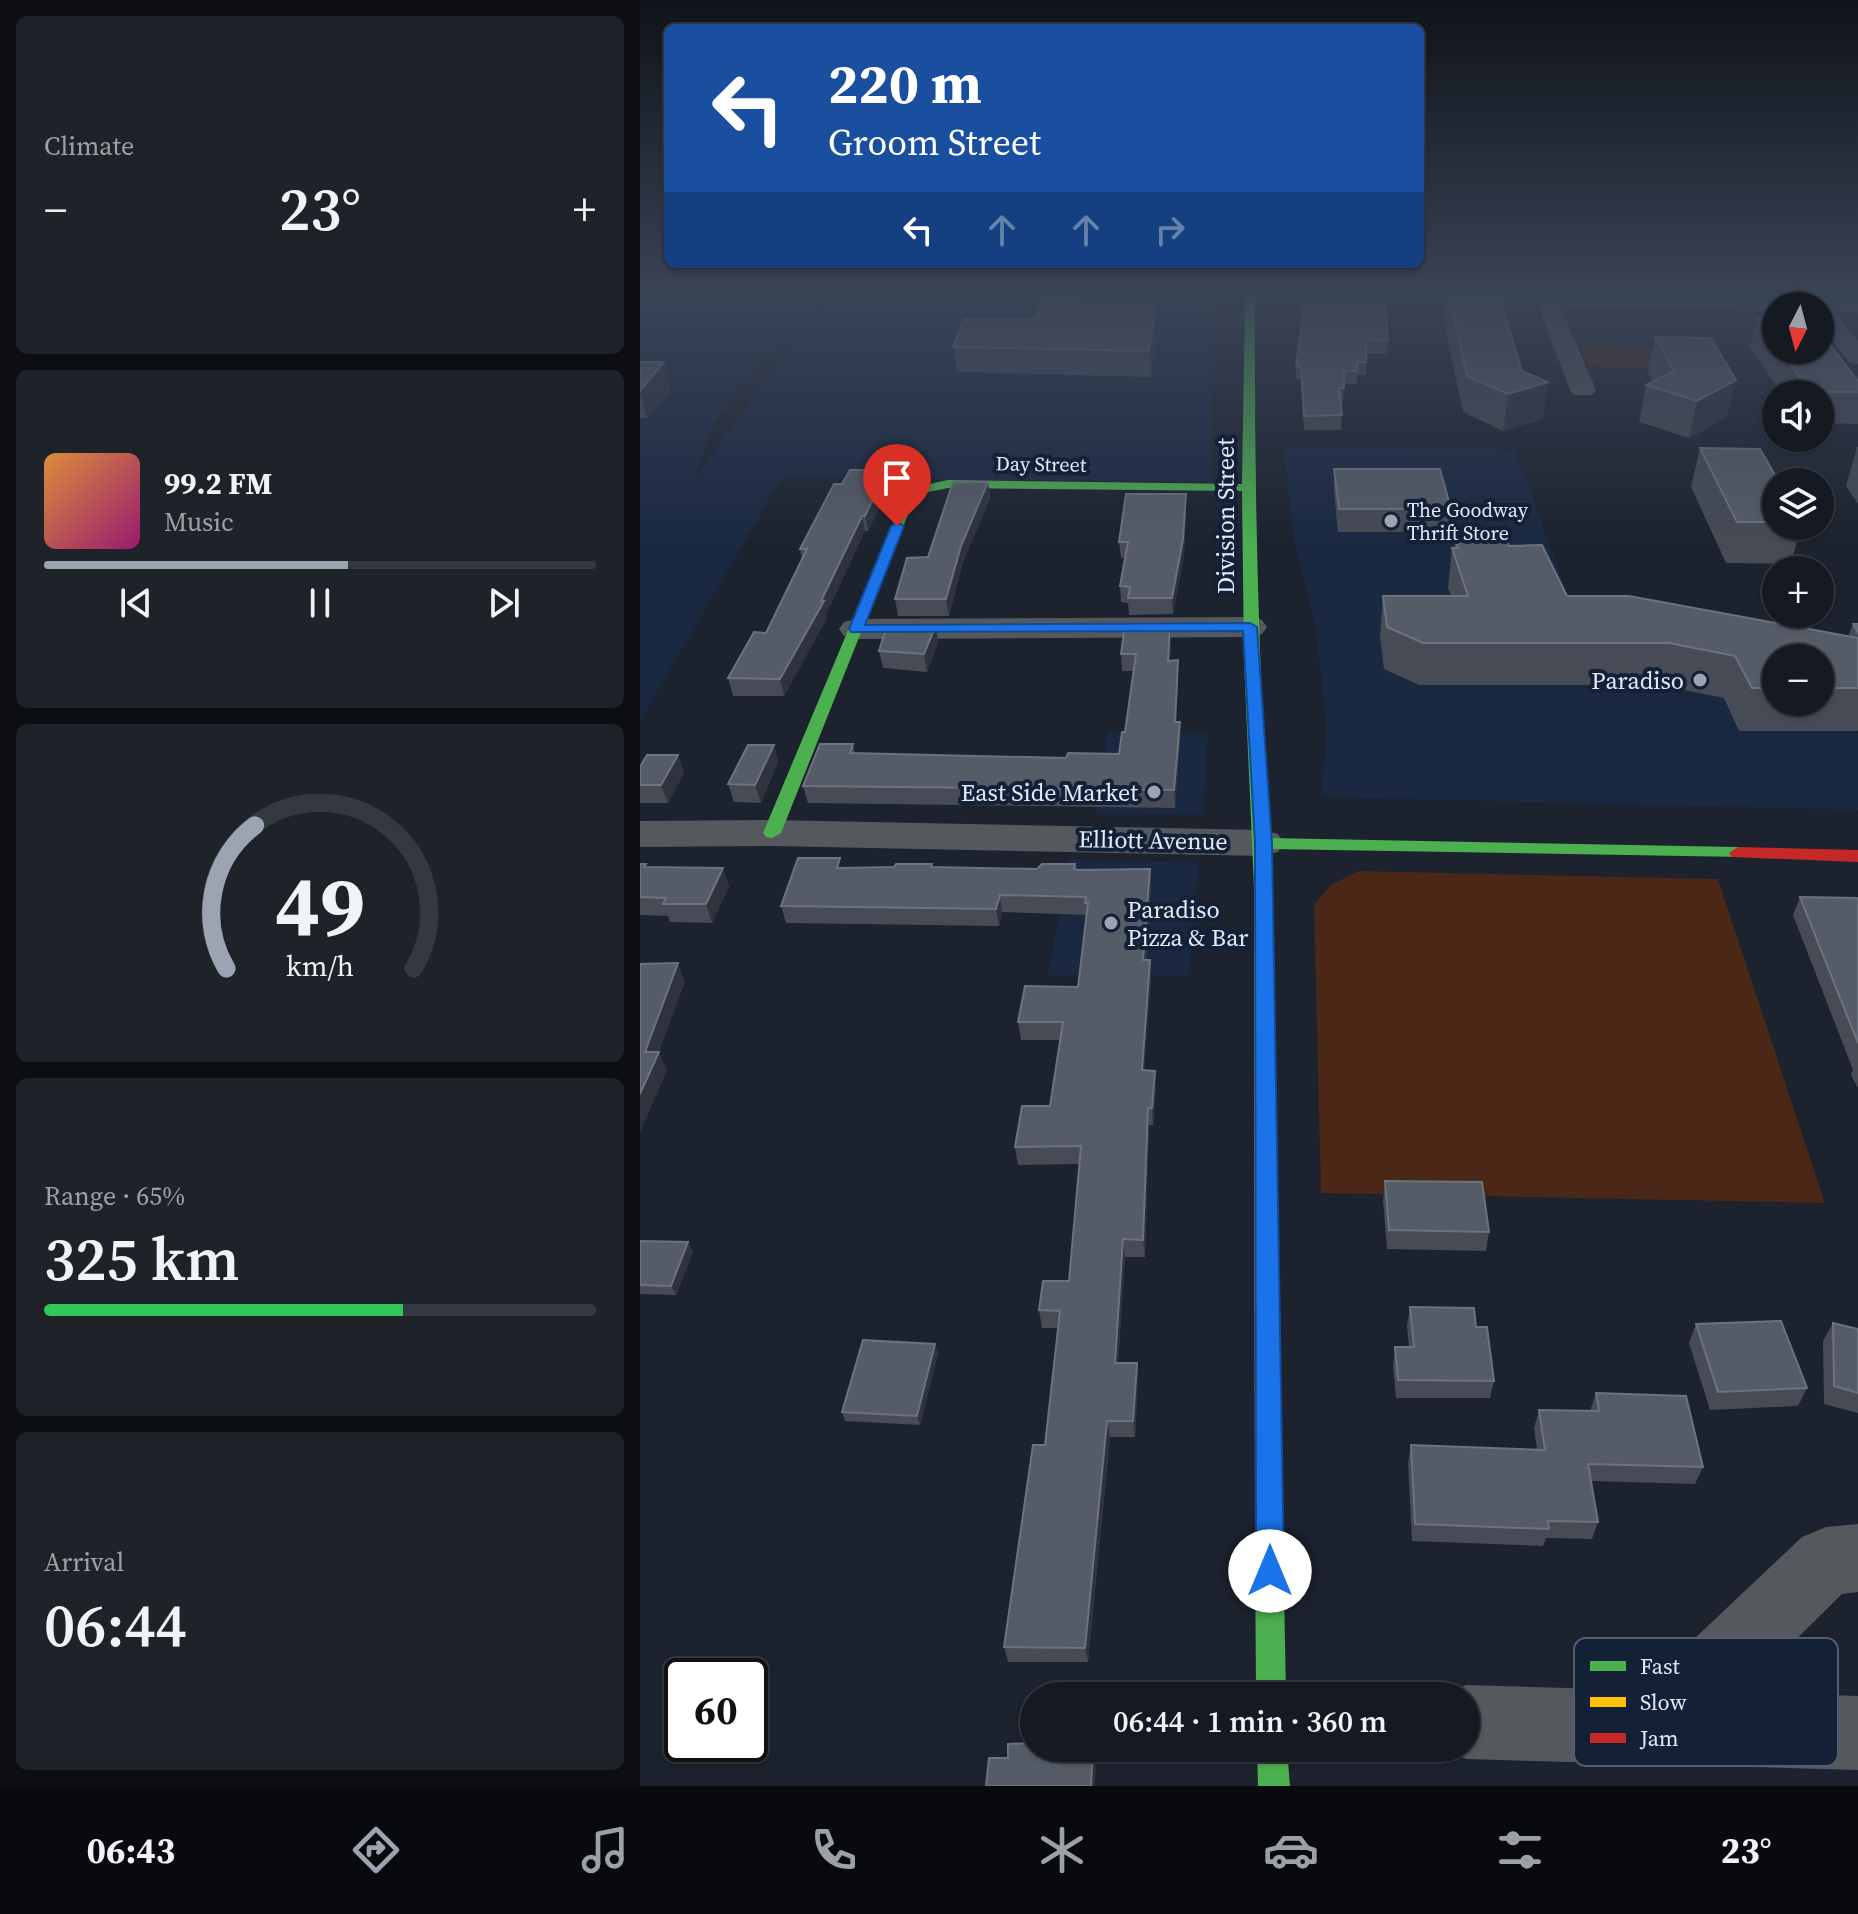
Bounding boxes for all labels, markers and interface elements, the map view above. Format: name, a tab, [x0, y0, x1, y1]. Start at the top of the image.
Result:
text: 220 m	[828, 45, 982, 122]
icon: left	[696, 56, 800, 160]
text: Groom Street	[828, 118, 1041, 167]
text: Climate	[44, 128, 134, 164]
text: 23°	[279, 168, 361, 250]
text: −	[44, 179, 67, 240]
text: +	[573, 179, 596, 240]
icon: left	[896, 208, 940, 252]
icon: ahead	[980, 208, 1024, 252]
icon: ahead	[1064, 208, 1108, 252]
icon: right	[1148, 208, 1192, 252]
north arrow	[1762, 292, 1834, 364]
map controls	[1762, 292, 1834, 716]
button: sound	[1762, 380, 1834, 452]
street label: Division Street	[1209, 438, 1242, 594]
pin	[863, 444, 931, 526]
street label: Day Street	[995, 449, 1087, 479]
icon: arrive	[875, 456, 919, 500]
text: 99.2 FM	[164, 463, 272, 504]
button: layers	[1762, 468, 1834, 540]
place label: The Goodway Thrift Store	[1407, 496, 1529, 547]
text: Music	[164, 504, 234, 540]
marker: The Goodway Thrift Store	[1382, 512, 1400, 530]
button: +	[1762, 556, 1834, 628]
icon: previous	[114, 581, 158, 625]
icon: pause	[298, 581, 342, 625]
icon: next	[482, 581, 526, 625]
button: −	[1762, 644, 1834, 716]
place label: Paradiso	[1591, 664, 1684, 697]
marker: Paradiso	[1691, 671, 1709, 689]
place label: East Side Market	[961, 776, 1138, 809]
marker: East Side Market	[1145, 783, 1163, 801]
street label: Elliott Avenue	[1078, 822, 1228, 858]
text: 49	[275, 849, 365, 963]
place label: Paradiso Pizza & Bar	[1127, 893, 1248, 954]
marker: Paradiso Pizza & Bar	[1102, 914, 1120, 932]
text: km/h	[286, 946, 354, 986]
text: Range · 65%	[44, 1178, 185, 1214]
text: 325 km	[44, 1218, 240, 1300]
position arrow	[1228, 1529, 1312, 1613]
text: Arrival	[44, 1544, 124, 1580]
text: 06:44	[44, 1584, 187, 1666]
legend	[1574, 1638, 1838, 1766]
text: Fast	[1640, 1651, 1681, 1681]
speed limit sign: 60	[664, 1658, 768, 1762]
text: Slow	[1640, 1687, 1687, 1717]
text: 06:44 · 1 min · 360 m	[1113, 1701, 1387, 1742]
text: Jam	[1639, 1723, 1679, 1753]
icon: directions	[348, 1822, 404, 1878]
icon: music	[577, 1822, 633, 1878]
icon: phone	[806, 1822, 862, 1878]
icon: climate	[1034, 1822, 1090, 1878]
icon: car	[1263, 1822, 1319, 1878]
icon: filters	[1492, 1822, 1548, 1878]
text: 06:43	[86, 1826, 175, 1875]
text: 23°	[1721, 1826, 1772, 1875]

